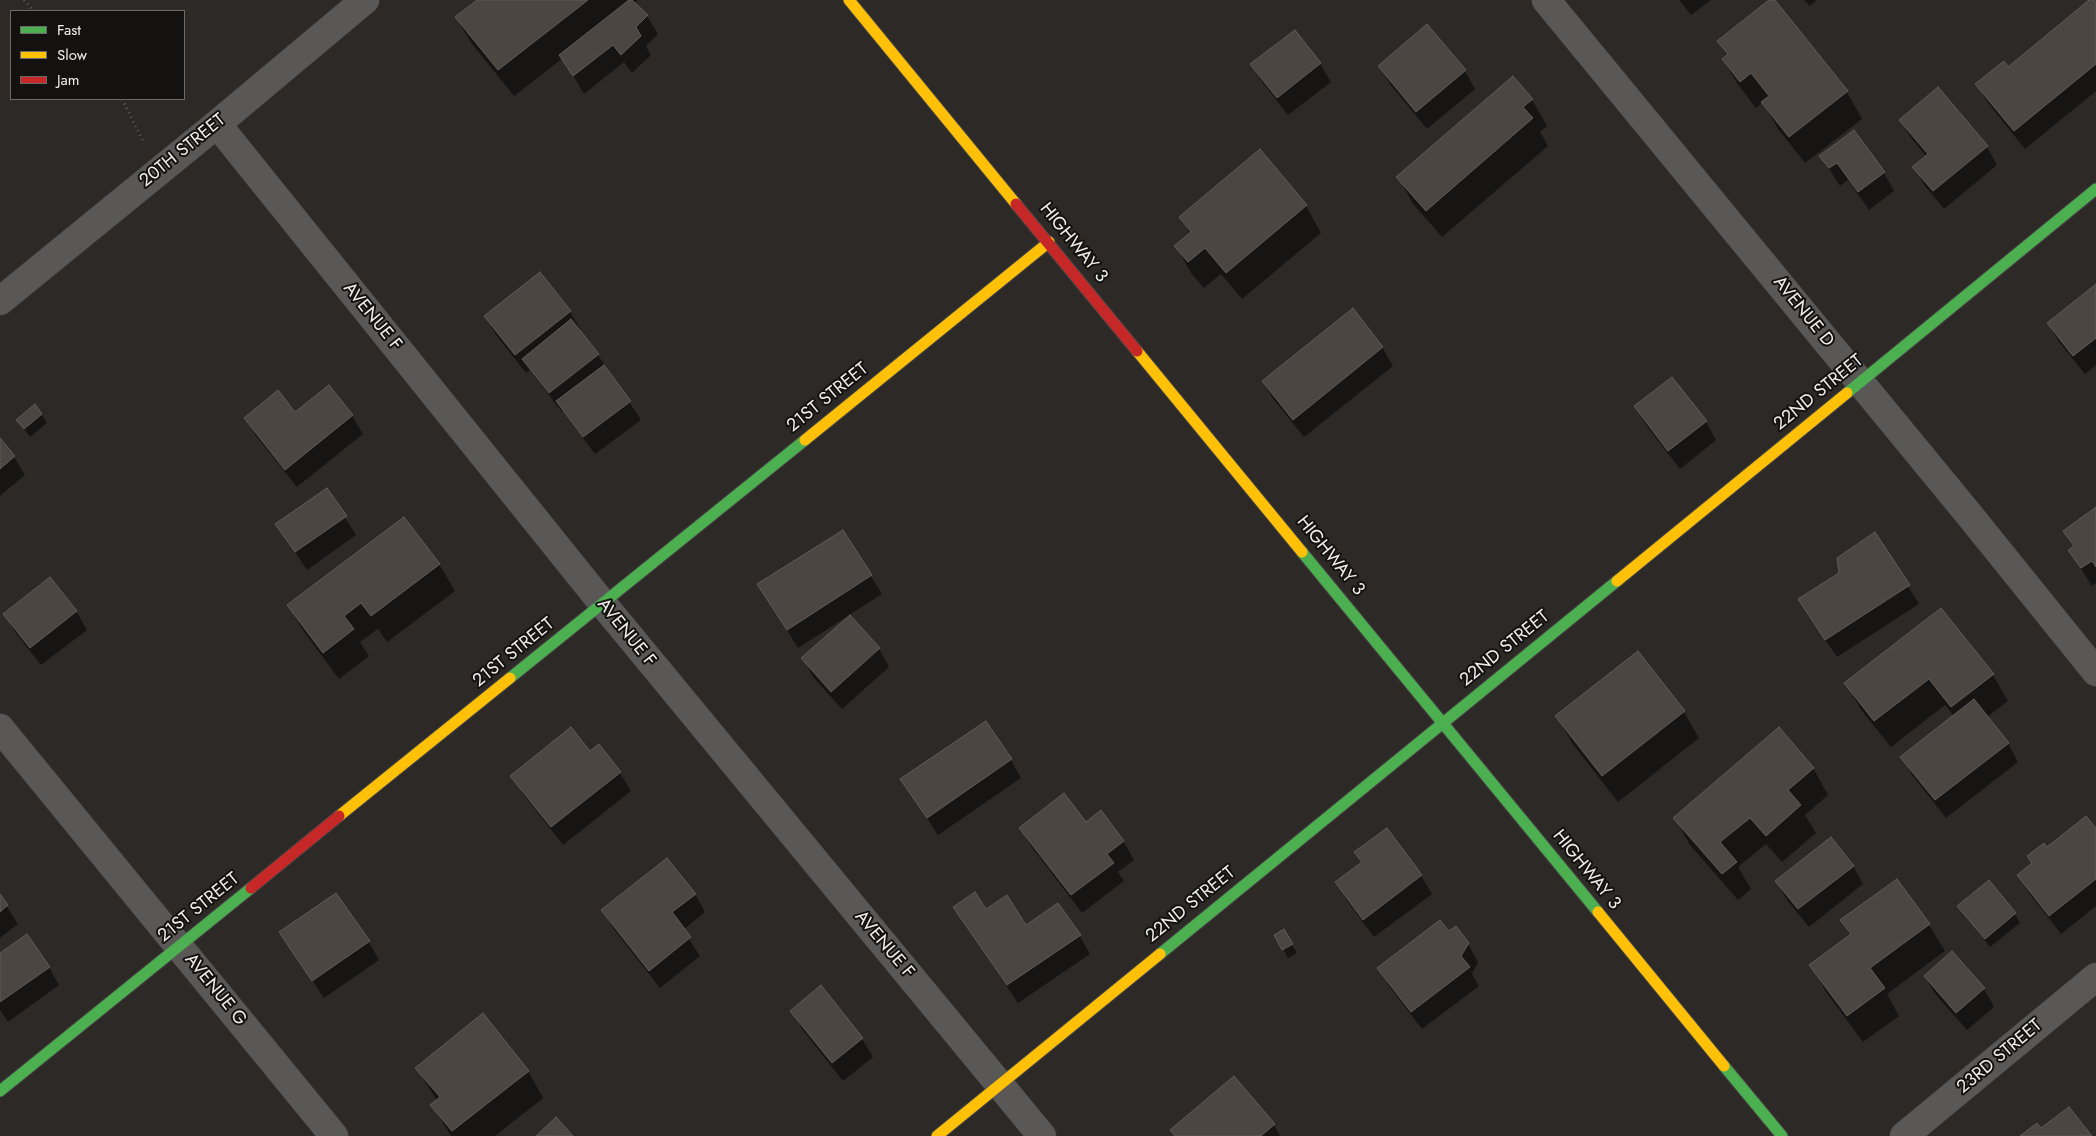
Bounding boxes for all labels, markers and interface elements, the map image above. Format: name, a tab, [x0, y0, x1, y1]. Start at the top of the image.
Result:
legend	[10, 10, 185, 100]
text: Fast	[57, 19, 81, 41]
text: Slow	[57, 44, 87, 66]
text: Jam	[57, 69, 80, 91]
street label: 20TH STREET	[136, 110, 230, 192]
street label: HIGHWAY 3	[1034, 199, 1112, 287]
street label: AVENUE D	[1768, 272, 1838, 352]
street label: AVENUE F	[338, 279, 406, 355]
street label: 22ND STREET	[1770, 350, 1868, 436]
street label: 21ST STREET	[783, 359, 873, 437]
street label: HIGHWAY 3	[1291, 512, 1369, 600]
street label: AVENUE F	[592, 595, 660, 671]
street label: 22ND STREET	[1456, 606, 1554, 692]
street label: 21ST STREET	[469, 614, 559, 692]
street label: HIGHWAY 3	[1547, 826, 1625, 914]
street label: 22ND STREET	[1142, 862, 1240, 948]
street label: 21ST STREET	[154, 869, 244, 947]
street label: AVENUE F	[850, 907, 918, 983]
street label: AVENUE G	[179, 950, 251, 1030]
street label: 23RD STREET	[1953, 1015, 2047, 1099]

